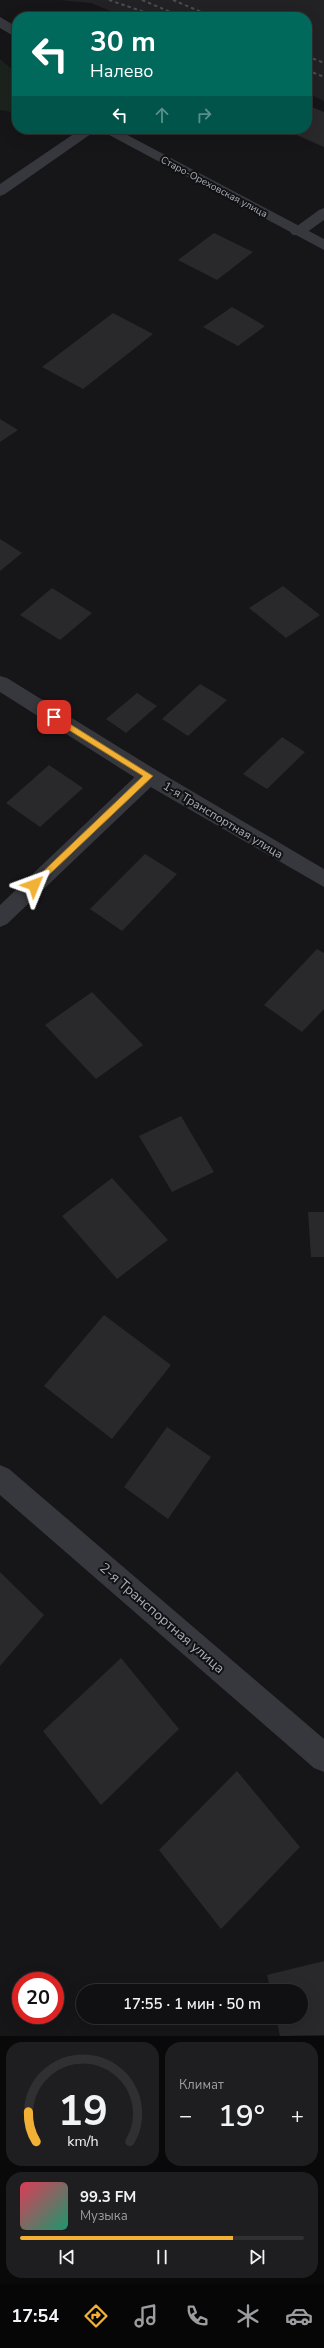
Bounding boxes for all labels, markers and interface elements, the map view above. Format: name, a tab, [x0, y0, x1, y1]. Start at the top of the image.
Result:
text: 30 m	[90, 23, 156, 61]
icon: left	[24, 28, 76, 80]
text: Налево	[90, 59, 154, 83]
icon: left	[109, 104, 131, 126]
icon: ahead	[151, 104, 173, 126]
icon: right	[193, 104, 215, 126]
street label: Старо-Ореховская улица	[158, 153, 270, 221]
pin	[37, 700, 71, 734]
icon: arrive	[43, 706, 65, 728]
street label: 1-я Транспортная улица	[160, 778, 286, 862]
position arrow	[13, 864, 55, 906]
street label: 2-я Транспортная улица	[95, 1558, 229, 1678]
speed limit sign: 20	[12, 1972, 64, 2024]
text: 17:55 · 1 мин · 50 m	[123, 1994, 261, 2014]
text: Климат	[179, 2076, 224, 2094]
text: 19	[58, 2083, 107, 2140]
text: 19°	[218, 2096, 265, 2137]
text: −	[179, 2101, 192, 2131]
text: +	[291, 2101, 304, 2131]
text: km/h	[67, 2132, 98, 2151]
text: 99.3 FM	[80, 2187, 136, 2207]
text: Музыка	[80, 2207, 128, 2225]
icon: previous	[56, 2246, 78, 2268]
icon: pause	[151, 2246, 173, 2268]
icon: next	[246, 2246, 268, 2268]
icon: directions	[82, 2302, 110, 2330]
icon: music	[132, 2302, 160, 2330]
icon: phone	[183, 2302, 211, 2330]
icon: climate	[234, 2302, 262, 2330]
icon: car	[285, 2302, 313, 2330]
text: 17:54	[11, 2304, 59, 2328]

